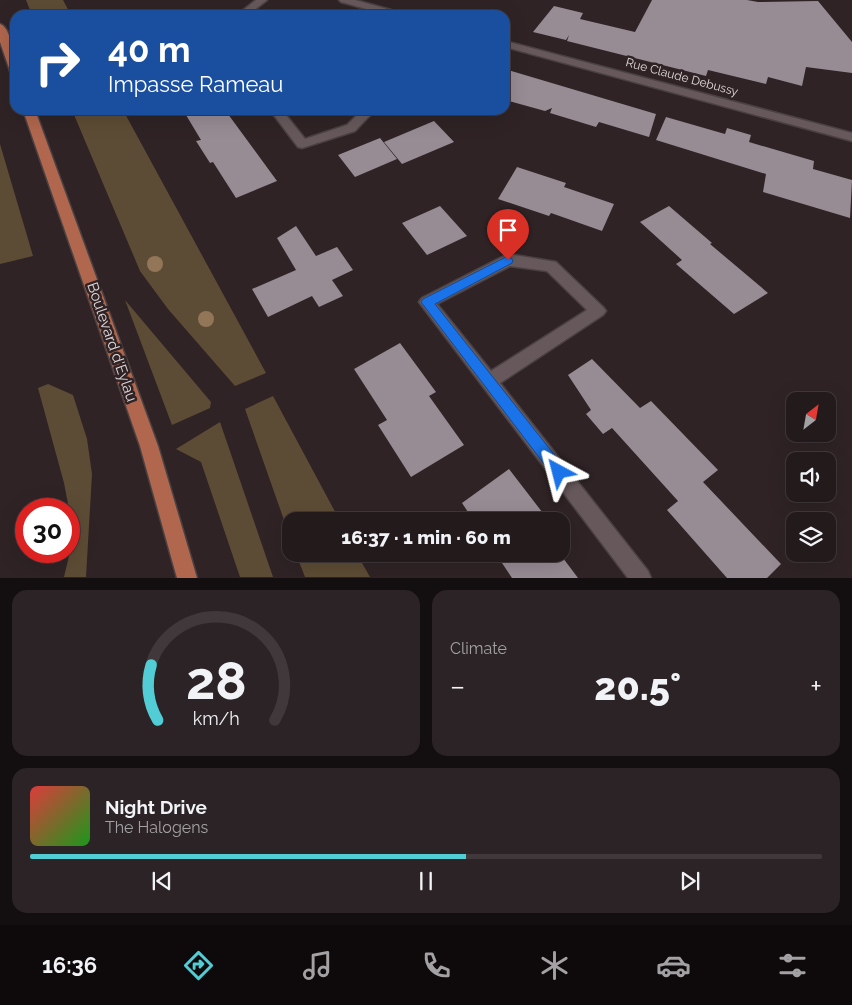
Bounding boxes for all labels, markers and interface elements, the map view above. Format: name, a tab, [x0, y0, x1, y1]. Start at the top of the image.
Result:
text: 40 m	[108, 29, 190, 70]
icon: right	[25, 30, 90, 95]
street label: Rue Claude Debussy	[624, 55, 740, 99]
text: Impasse Rameau	[108, 71, 283, 97]
pin	[487, 209, 529, 260]
icon: arrive	[494, 216, 522, 244]
street label: Boulevard d'Eylau	[83, 280, 141, 404]
north arrow	[786, 392, 836, 442]
map controls	[786, 392, 836, 562]
position arrow	[532, 445, 584, 497]
button: sound	[786, 452, 836, 502]
speed limit sign: 30	[15, 498, 80, 563]
button: layers	[786, 512, 836, 562]
text: 16:37 · 1 min · 60 m	[341, 526, 511, 548]
text: Climate	[450, 639, 507, 658]
text: 28	[186, 650, 246, 711]
text: 20.5°	[594, 664, 681, 709]
text: −	[450, 670, 465, 703]
text: +	[810, 670, 822, 703]
text: km/h	[192, 708, 240, 729]
text: Night Drive	[105, 796, 207, 818]
text: The Halogens	[105, 818, 208, 837]
icon: previous	[148, 867, 176, 895]
icon: pause	[412, 867, 440, 895]
icon: next	[676, 867, 704, 895]
icon: directions	[181, 948, 216, 983]
icon: music	[300, 948, 335, 983]
icon: phone	[419, 948, 454, 983]
icon: climate	[537, 948, 572, 983]
icon: car	[656, 948, 691, 983]
icon: filters	[775, 948, 810, 983]
text: 16:36	[42, 952, 97, 978]

